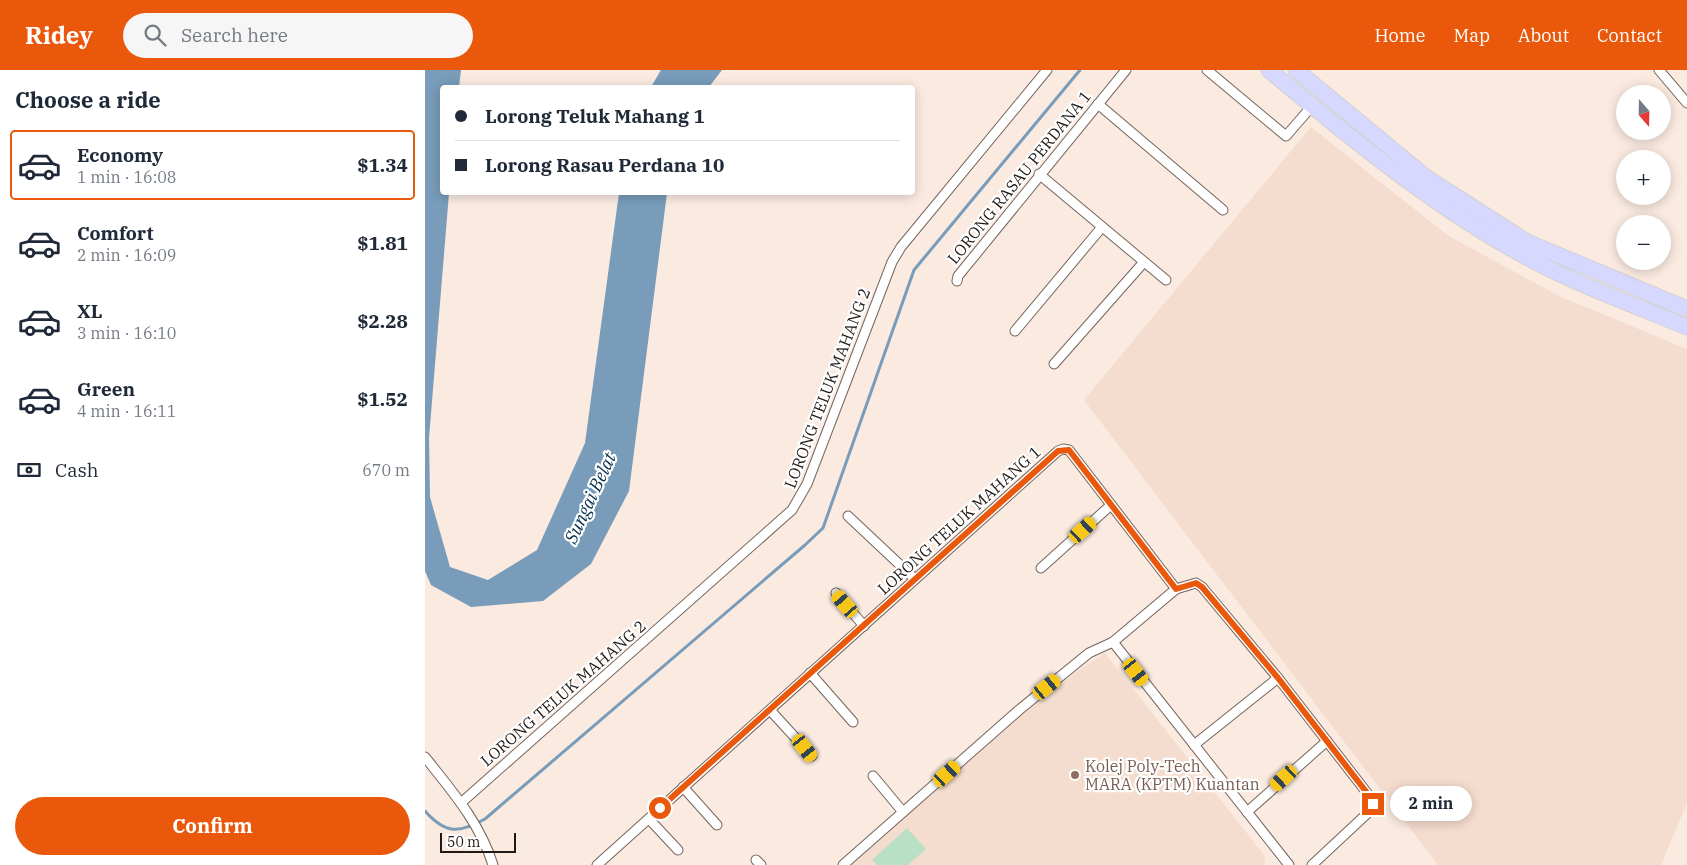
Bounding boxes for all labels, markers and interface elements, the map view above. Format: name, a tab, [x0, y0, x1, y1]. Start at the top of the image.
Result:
search box	[123, 13, 473, 58]
text: Ridey	[25, 19, 93, 51]
icon: search	[141, 21, 169, 49]
text: Search here	[181, 23, 288, 47]
text: Home	[1374, 24, 1426, 47]
text: Map	[1454, 24, 1490, 47]
text: About	[1518, 24, 1569, 47]
text: Contact	[1597, 24, 1662, 47]
text: Choose a ride	[15, 85, 161, 114]
north arrow	[1616, 85, 1671, 140]
map controls	[1616, 85, 1671, 270]
street label: LORONG RASAU PERDANA 1	[943, 86, 1095, 268]
text: Lorong Teluk Mahang 1	[485, 104, 705, 128]
icon: car	[17, 143, 62, 188]
text: Economy	[77, 143, 163, 167]
button: +	[1616, 150, 1671, 205]
text: $1.34	[357, 153, 408, 177]
text: Lorong Rasau Perdana 10	[485, 153, 724, 177]
text: 1 min · 16:08	[77, 167, 176, 187]
button: −	[1616, 215, 1671, 270]
icon: car	[17, 221, 62, 266]
text: Comfort	[77, 221, 154, 245]
text: $1.81	[357, 231, 408, 255]
text: 2 min · 16:09	[77, 245, 176, 265]
street label: LORONG TELUK MAHANG 2	[780, 285, 874, 491]
icon: car	[17, 299, 62, 344]
text: XL	[77, 299, 103, 323]
text: $2.28	[357, 309, 408, 333]
text: 3 min · 16:10	[77, 323, 176, 343]
icon: car	[17, 377, 62, 422]
text: Green	[77, 377, 135, 401]
text: $1.52	[357, 387, 408, 411]
text: 4 min · 16:11	[77, 401, 176, 421]
street label: LORONG TELUK MAHANG 1	[873, 441, 1045, 599]
water label: Sungai Belat	[558, 448, 621, 548]
icon: cash	[15, 456, 43, 484]
text: Cash	[55, 458, 99, 482]
text: 670 m	[362, 460, 410, 480]
car	[1066, 514, 1099, 546]
car	[829, 588, 860, 620]
street label: LORONG TELUK MAHANG 2	[476, 616, 650, 770]
car	[1120, 656, 1151, 688]
car	[1030, 672, 1063, 702]
car	[789, 732, 820, 764]
place label: Kolej Poly-Tech MARA (KPTM) Kuantan	[1085, 756, 1260, 794]
car	[930, 758, 963, 790]
car	[1267, 762, 1300, 794]
marker: Kolej Poly-Tech MARA (KPTM) Kuantan	[1069, 769, 1081, 781]
callout: 2 min	[1391, 786, 1473, 822]
route end	[1362, 793, 1384, 815]
text: 2 min	[1409, 793, 1453, 813]
button: Confirm	[15, 797, 410, 855]
route start	[649, 797, 671, 819]
scale bar	[440, 830, 516, 853]
text: 50 m	[447, 833, 480, 851]

